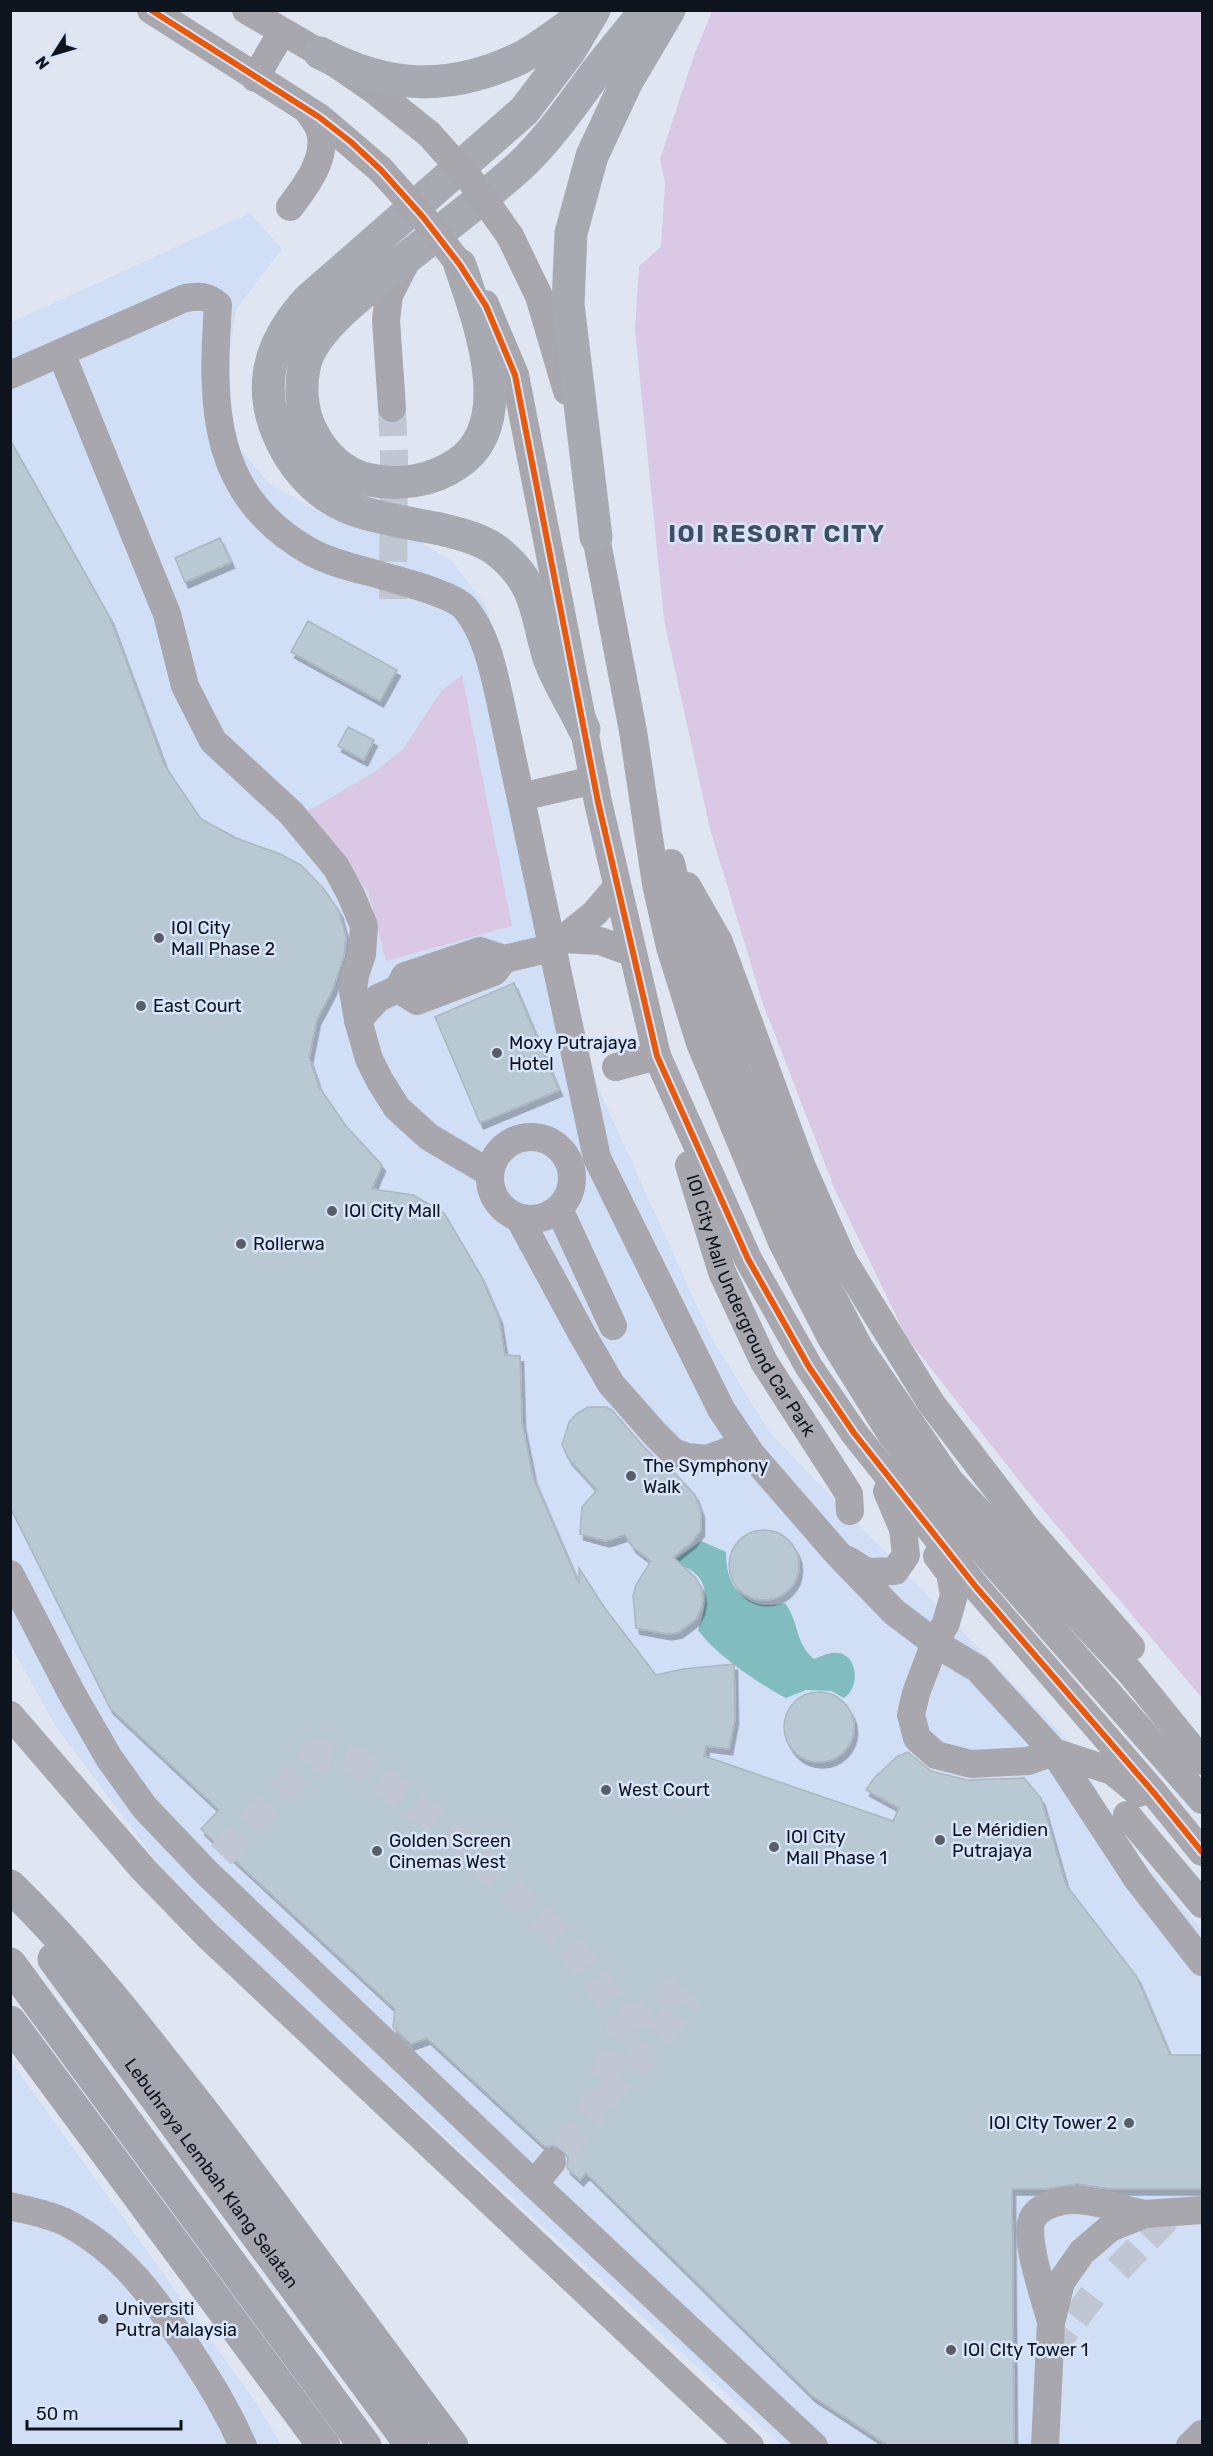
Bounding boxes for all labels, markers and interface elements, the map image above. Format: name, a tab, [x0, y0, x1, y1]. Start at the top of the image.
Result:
north arrow	[24, 24, 84, 84]
text: N	[31, 52, 53, 73]
district label: IOI RESORT CITY	[668, 520, 886, 548]
place label: IOI City Mall Phase 2	[171, 917, 275, 960]
marker: IOI City Mall Phase 2	[152, 931, 166, 945]
place label: East Court	[153, 995, 242, 1017]
marker: East Court	[134, 999, 148, 1013]
place label: Moxy Putrajaya Hotel	[509, 1032, 637, 1075]
marker: Moxy Putrajaya Hotel	[490, 1046, 504, 1060]
street label: IOI City Mall Underground Car Park	[682, 1172, 820, 1441]
place label: IOI City Mall	[344, 1200, 441, 1222]
marker: IOI City Mall	[325, 1204, 339, 1218]
place label: Rollerwa	[253, 1233, 325, 1255]
marker: Rollerwa	[234, 1237, 248, 1251]
place label: The Symphony Walk	[643, 1455, 768, 1498]
marker: The Symphony Walk	[624, 1469, 638, 1483]
place label: West Court	[618, 1779, 710, 1801]
marker: West Court	[599, 1783, 613, 1797]
place label: Le Méridien Putrajaya	[952, 1819, 1048, 1862]
place label: IOI City Mall Phase 1	[786, 1826, 887, 1869]
place label: Golden Screen Cinemas West	[389, 1830, 511, 1873]
marker: Le Méridien Putrajaya	[933, 1833, 947, 1847]
marker: IOI City Mall Phase 1	[767, 1840, 781, 1854]
marker: Golden Screen Cinemas West	[370, 1844, 384, 1858]
street label: Lebuhraya Lembah Klang Selatan	[120, 2054, 303, 2293]
place label: IOI CIty Tower 2	[989, 2112, 1117, 2134]
marker: IOI CIty Tower 2	[1122, 2116, 1136, 2130]
place label: Universiti Putra Malaysia	[115, 2298, 237, 2341]
marker: Universiti Putra Malaysia	[96, 2312, 110, 2326]
place label: IOI CIty Tower 1	[963, 2339, 1088, 2361]
marker: IOI CIty Tower 1	[944, 2343, 958, 2357]
scale bar	[27, 2393, 182, 2431]
text: 50 m	[36, 2403, 79, 2425]

